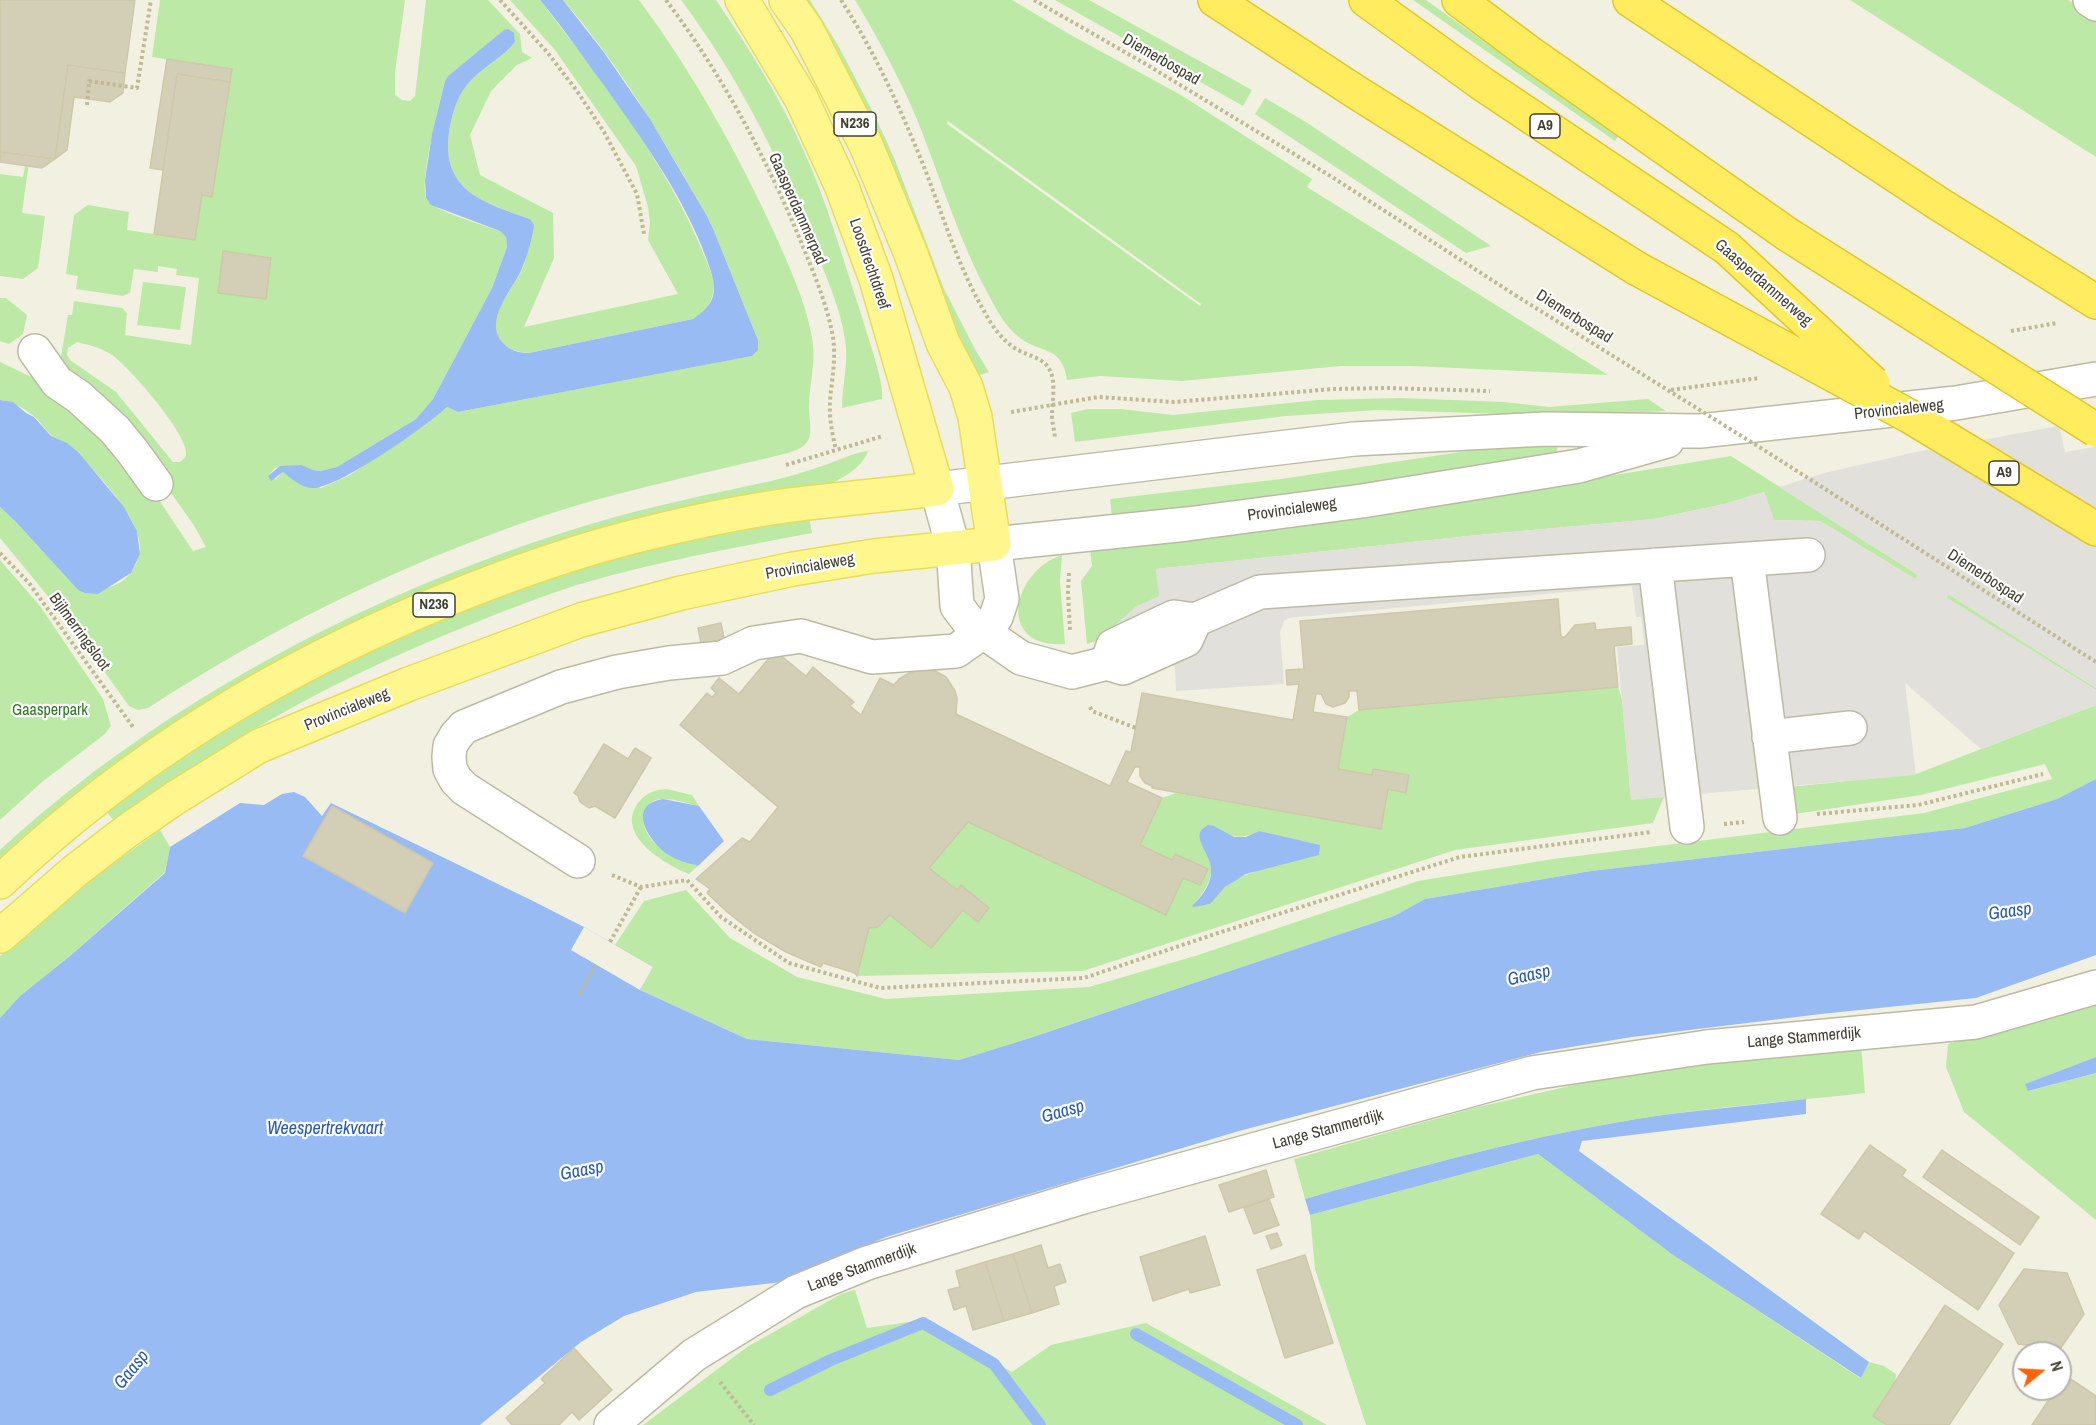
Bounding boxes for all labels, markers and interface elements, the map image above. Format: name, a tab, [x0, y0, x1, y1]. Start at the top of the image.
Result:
street label: Diemerbospad	[1119, 30, 1203, 90]
road number: N236	[834, 112, 876, 136]
road number: A9	[1530, 114, 1560, 138]
street label: Gaasperdammerpad	[764, 150, 830, 268]
street label: Loosdrechtdreef	[844, 216, 894, 312]
street label: Gaasperdammerweg	[1710, 236, 1816, 330]
street label: Diemerbospad	[1532, 286, 1616, 348]
street label: Provincialeweg	[1853, 396, 1945, 424]
road number: A9	[1989, 461, 2019, 485]
street label: Provincialeweg	[1246, 494, 1338, 526]
street label: Diemerbospad	[1944, 546, 2026, 608]
street label: Provincialeweg	[764, 550, 856, 584]
street label: Bijlmerringsloot	[44, 589, 114, 675]
road number: N236	[413, 593, 455, 617]
street label: Provincialeweg	[302, 684, 392, 736]
park label: Gaasperpark	[12, 701, 88, 721]
water label: Gaasp	[1987, 898, 2033, 926]
water label: Gaasp	[1505, 961, 1553, 991]
street label: Lange Stammerdijk	[1746, 1023, 1862, 1053]
water label: Gaasp	[1039, 1096, 1087, 1128]
street label: Lange Stammerdijk	[1271, 1106, 1385, 1154]
water label: Weespertrekvaart	[267, 1118, 383, 1140]
water label: Gaasp	[559, 1156, 605, 1186]
street label: Lange Stammerdijk	[805, 1240, 919, 1296]
north arrow	[2012, 1341, 2072, 1401]
water label: Gaasp	[110, 1346, 154, 1394]
text: N	[2045, 1358, 2069, 1374]

